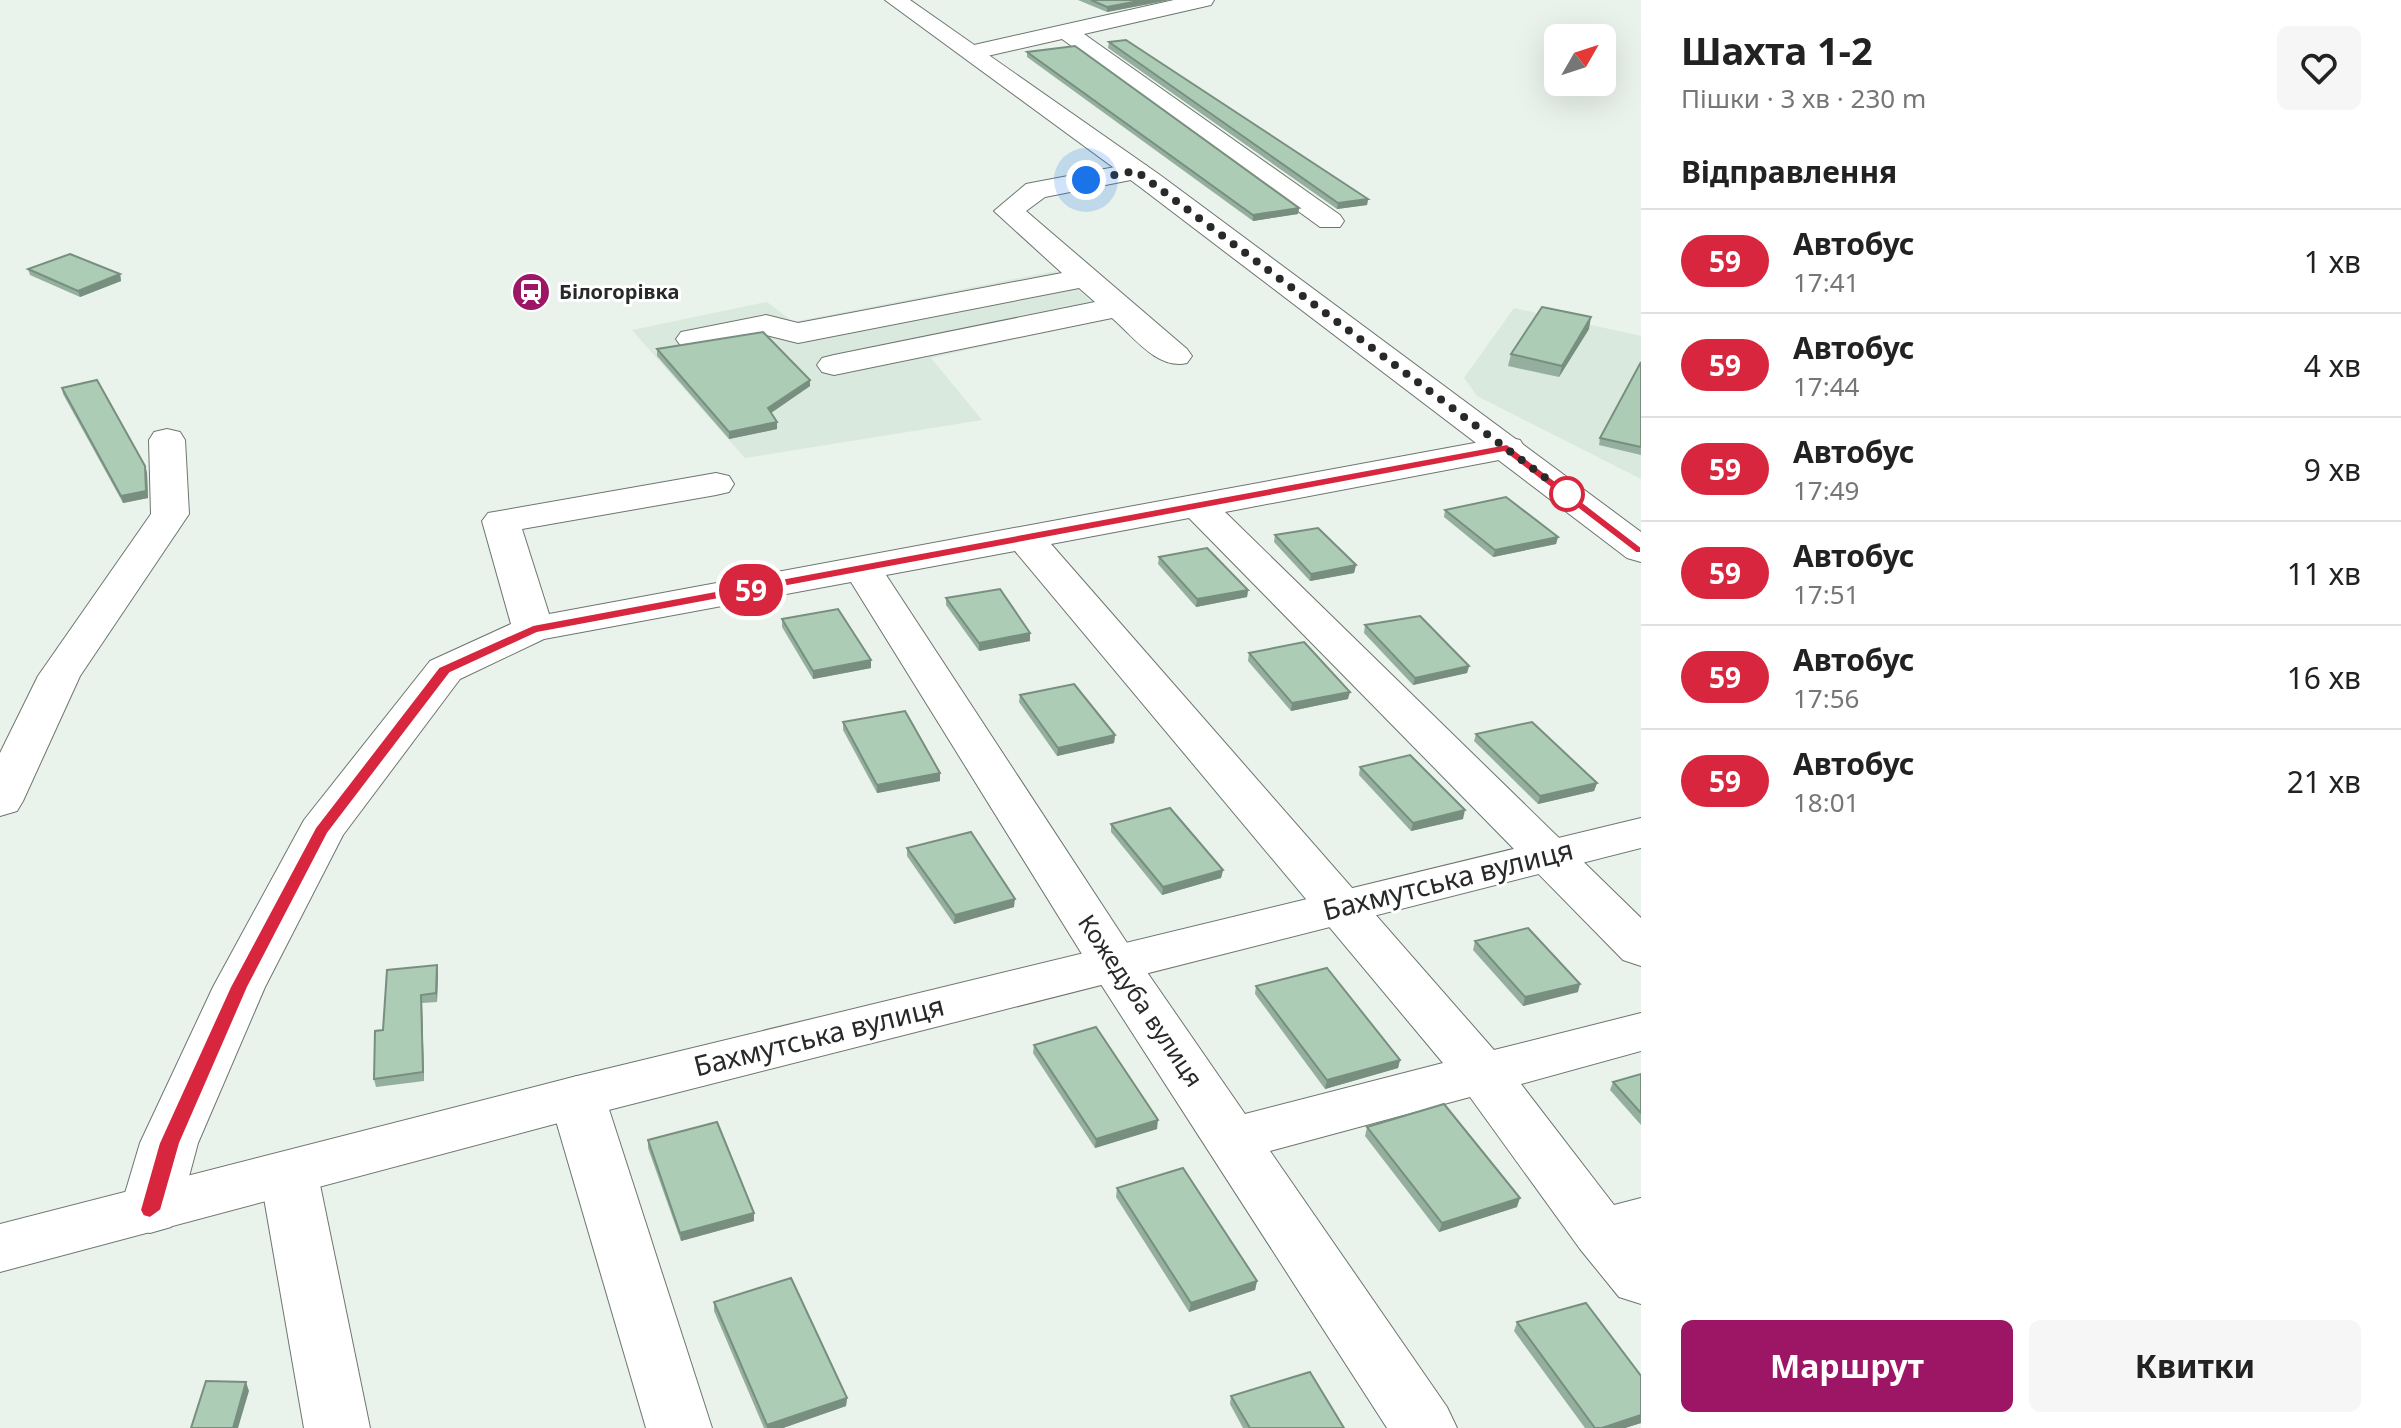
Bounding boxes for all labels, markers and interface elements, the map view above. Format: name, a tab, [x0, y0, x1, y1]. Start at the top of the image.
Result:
north arrow	[1544, 24, 1616, 96]
map controls	[1544, 24, 1616, 96]
text: Шахта 1-2	[1681, 24, 1873, 76]
button: heart	[2277, 26, 2361, 110]
text: Пішки · 3 хв · 230 m	[1681, 80, 1926, 116]
text: Відправлення	[1681, 151, 1897, 192]
your location	[1066, 160, 1106, 200]
text: Автобус	[1793, 223, 1915, 264]
text: 1 хв	[2304, 241, 2361, 282]
text: 59	[1709, 242, 1741, 280]
text: 17:41	[1793, 264, 1859, 300]
station icon: Білогорівка	[510, 271, 552, 313]
place label: Білогорівка	[559, 278, 679, 305]
text: Автобус	[1793, 327, 1915, 368]
text: 4 хв	[2304, 345, 2361, 386]
text: 59	[1709, 346, 1741, 384]
text: 17:44	[1793, 368, 1859, 404]
text: Автобус	[1793, 431, 1915, 472]
text: 9 хв	[2304, 449, 2361, 490]
text: 59	[1709, 450, 1741, 488]
text: 17:49	[1793, 472, 1859, 508]
unlabelled marker	[1550, 477, 1584, 511]
text: Автобус	[1793, 535, 1915, 576]
text: 11 хв	[2287, 553, 2361, 594]
text: 59	[1709, 554, 1741, 592]
line badge: 59	[715, 564, 787, 616]
text: 59	[735, 571, 767, 609]
text: 17:51	[1793, 576, 1859, 612]
text: Автобус	[1793, 639, 1915, 680]
text: 16 хв	[2287, 657, 2361, 698]
text: 59	[1709, 658, 1741, 696]
text: 17:56	[1793, 680, 1859, 716]
text: Автобус	[1793, 743, 1915, 784]
text: 21 хв	[2287, 761, 2361, 802]
text: 59	[1709, 762, 1741, 800]
text: 18:01	[1793, 784, 1859, 820]
street label: Бахмутська вулиця	[1319, 830, 1577, 929]
street label: Кожедуба вулиця	[1071, 907, 1211, 1093]
street label: Бахмутська вулиця	[690, 986, 948, 1085]
button: Маршрут	[1681, 1320, 2013, 1412]
button: Квитки	[2029, 1320, 2361, 1412]

